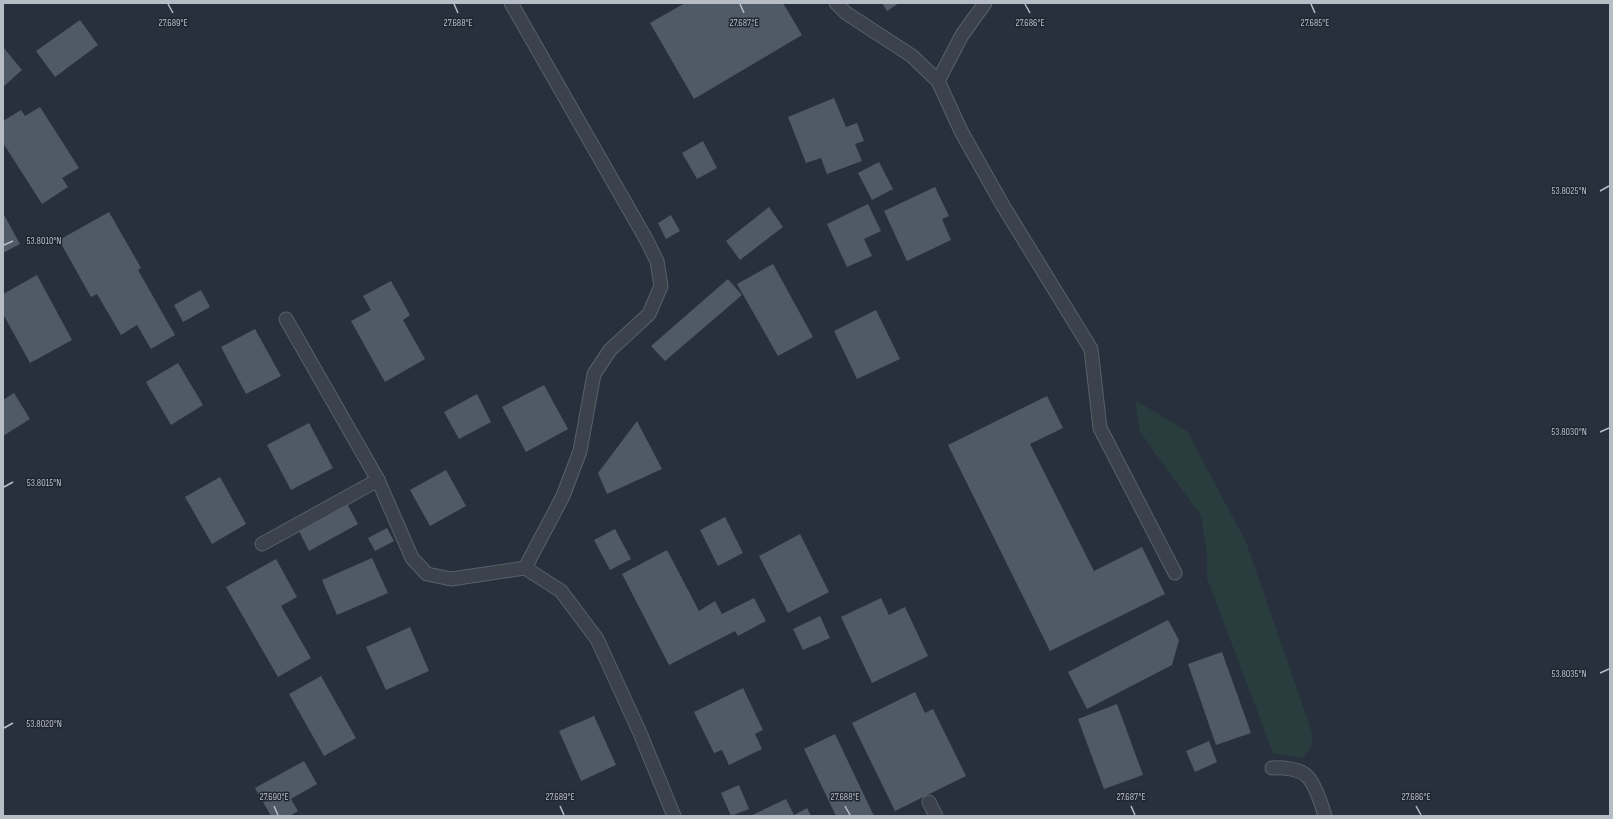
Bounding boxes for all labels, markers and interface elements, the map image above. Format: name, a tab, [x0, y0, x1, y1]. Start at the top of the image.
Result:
text: 27.689°E	[158, 17, 188, 29]
text: 27.688°E	[444, 17, 473, 29]
text: 27.687°E	[729, 17, 759, 29]
text: 27.686°E	[1015, 17, 1045, 29]
text: 27.685°E	[1301, 17, 1329, 29]
text: 53.8025°N	[1551, 185, 1587, 197]
text: 53.8010°N	[27, 235, 61, 247]
text: 53.8030°N	[1551, 426, 1587, 438]
text: 53.8015°N	[27, 477, 61, 489]
text: 53.8035°N	[1551, 668, 1587, 680]
text: 53.8020°N	[26, 718, 62, 730]
text: 27.690°E	[259, 791, 289, 803]
text: 27.689°E	[545, 791, 575, 803]
text: 27.688°E	[831, 791, 860, 803]
text: 27.687°E	[1116, 791, 1146, 803]
text: 27.686°E	[1401, 791, 1431, 803]

